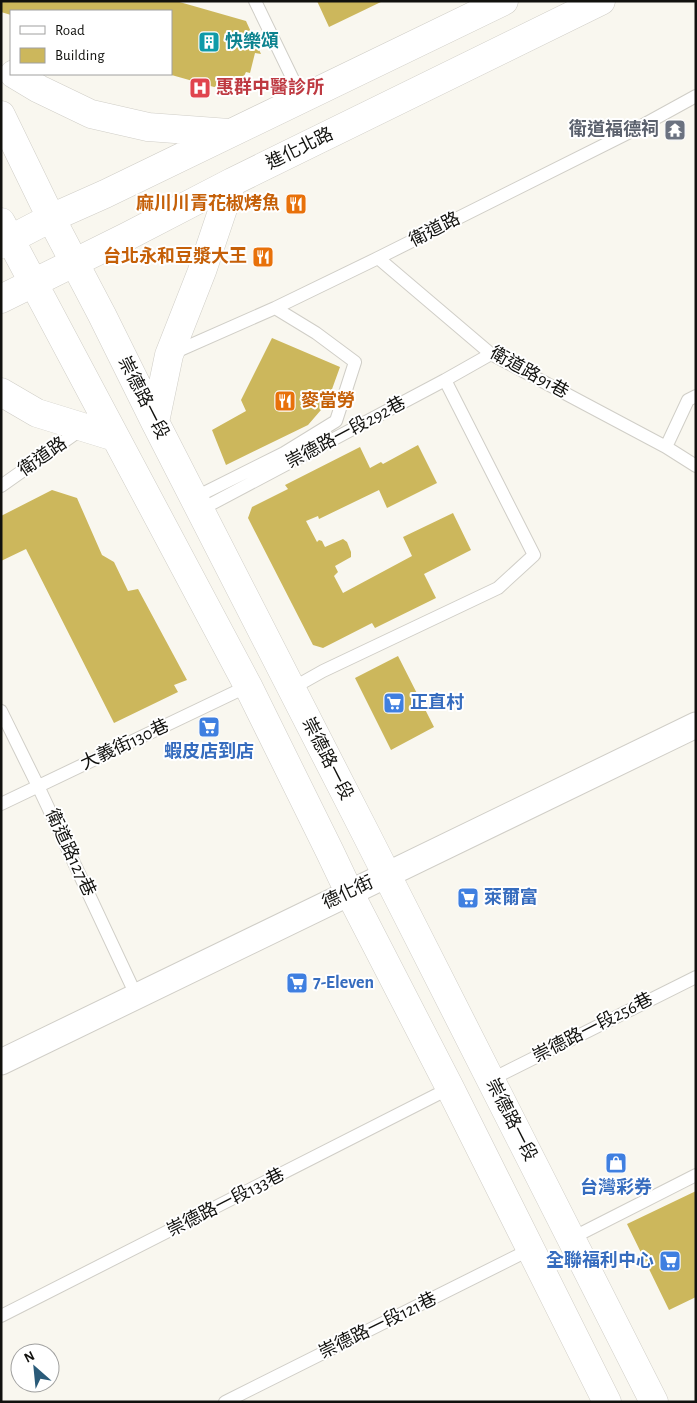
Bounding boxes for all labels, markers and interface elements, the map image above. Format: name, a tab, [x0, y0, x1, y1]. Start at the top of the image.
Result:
legend	[10, 10, 172, 75]
text: Road	[55, 23, 85, 38]
building icon: 快樂頌	[197, 30, 221, 54]
place label: 快樂頌	[225, 31, 279, 51]
text: Building	[55, 48, 105, 63]
hospital icon: 惠群中醫診所	[188, 76, 212, 100]
place label: 惠群中醫診所	[216, 77, 324, 97]
place label: 衛道福德祠	[568, 118, 659, 139]
temple icon: 衛道福德祠	[663, 118, 687, 142]
street label: 進化北路	[263, 123, 336, 173]
place label: 麻川川青花椒烤魚	[136, 192, 280, 213]
restaurant icon: 麻川川青花椒烤魚	[284, 192, 308, 216]
street label: 衛道路	[406, 208, 463, 250]
restaurant icon: 台北永和豆漿大王	[251, 245, 275, 269]
place label: 台北永和豆漿大王	[103, 246, 247, 266]
street label: 衛道路91巷	[487, 342, 572, 402]
street label: 崇德路一段	[115, 353, 173, 442]
restaurant icon: 麥當勞	[273, 389, 297, 413]
place label: 麥當勞	[301, 391, 355, 410]
street label: 崇德路一段292巷	[282, 392, 409, 472]
street label: 衛道路	[15, 433, 70, 480]
supermarket icon: 正直村	[382, 691, 406, 715]
place label: 正直村	[410, 692, 464, 712]
street label: 崇德路一段	[299, 714, 357, 803]
street label: 大義街130巷	[77, 715, 172, 773]
supermarket icon: 蝦皮店到店	[197, 715, 221, 739]
place label: 蝦皮店到店	[164, 741, 254, 761]
street label: 衛道路127巷	[42, 806, 100, 899]
street label: 德化街	[319, 872, 376, 913]
supermarket icon: 萊爾富	[456, 886, 480, 910]
place label: 萊爾富	[484, 887, 538, 907]
supermarket icon: 7-Eleven	[285, 971, 309, 995]
place label: 7-Eleven	[313, 974, 374, 992]
street label: 崇德路一段256巷	[529, 988, 656, 1066]
street label: 崇德路一段	[483, 1075, 541, 1164]
shop icon: 台灣彩券	[604, 1151, 628, 1175]
street label: 崇德路一段133巷	[164, 1164, 288, 1240]
place label: 台灣彩券	[580, 1177, 652, 1197]
supermarket icon: 全聯福利中心	[658, 1249, 682, 1273]
place label: 全聯福利中心	[546, 1250, 654, 1270]
street label: 崇德路一段121巷	[315, 1288, 440, 1362]
north arrow	[10, 1343, 60, 1393]
text: N	[22, 1349, 37, 1366]

